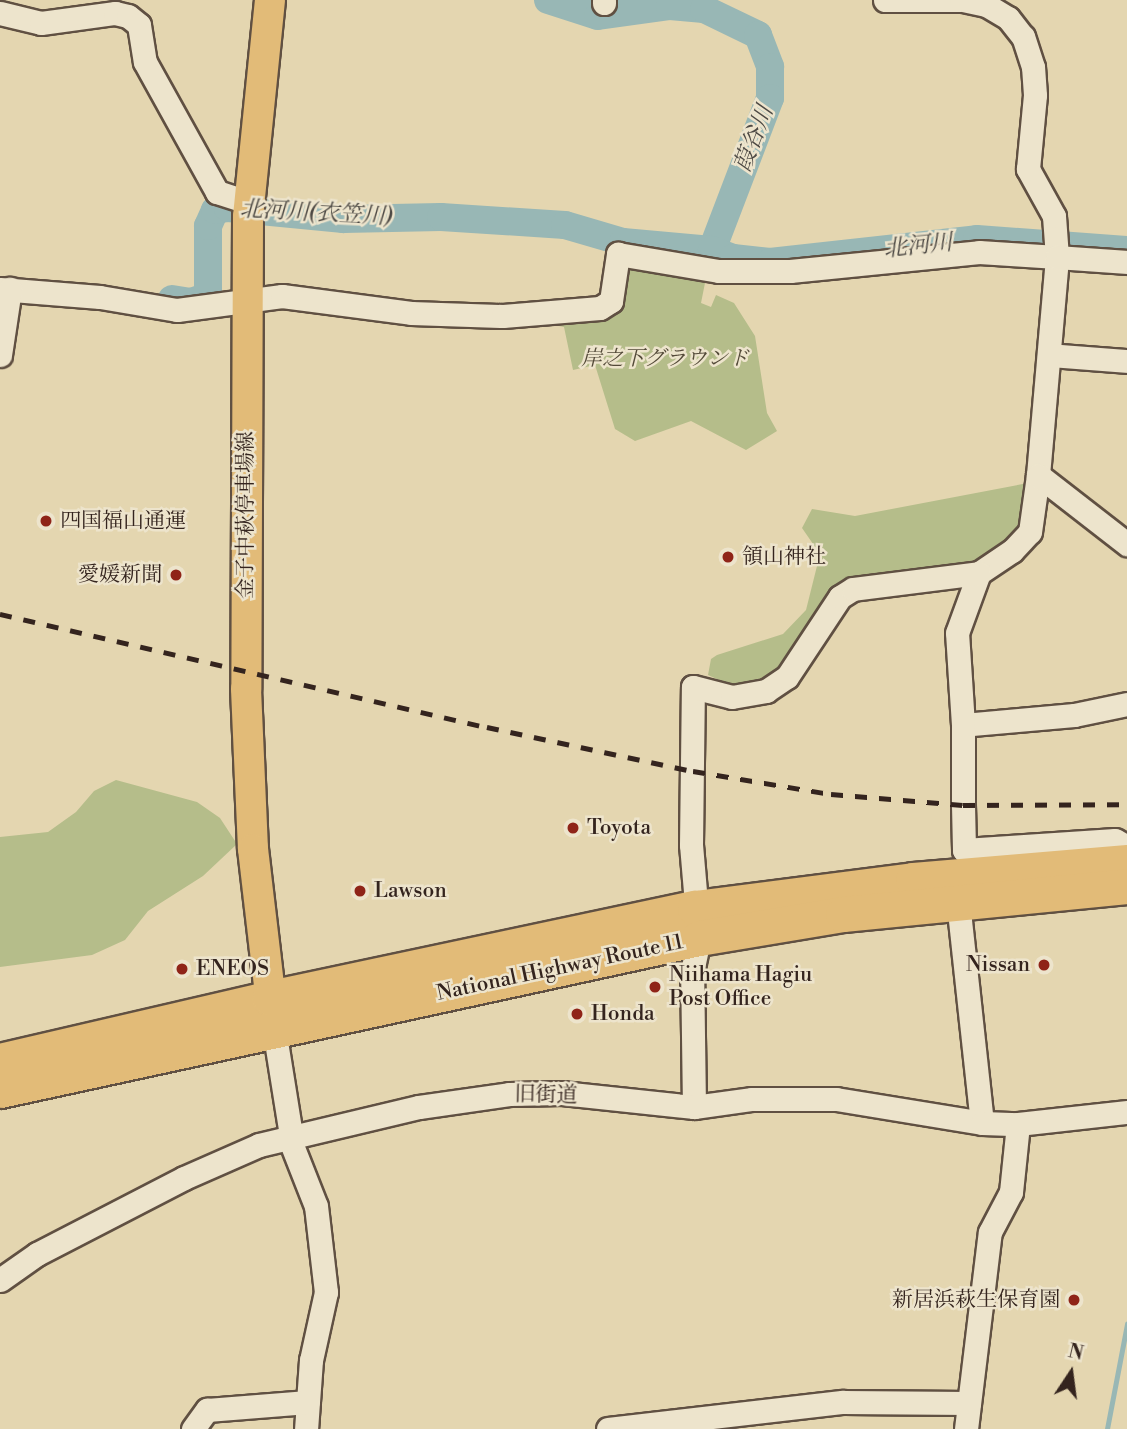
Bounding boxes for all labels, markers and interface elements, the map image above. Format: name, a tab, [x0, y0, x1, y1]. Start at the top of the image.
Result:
water label: 葭谷川	[729, 102, 779, 176]
water label: 北河川(衣笠川)	[239, 195, 393, 231]
water label: 北河川	[882, 229, 954, 263]
park label: 岸之下グラウンド	[581, 346, 749, 372]
street label: 金子中萩停車場線	[233, 431, 259, 599]
place label: 四国福山通運	[60, 508, 186, 534]
marker: 四国福山通運	[38, 513, 54, 529]
place label: 領山神社	[742, 544, 826, 570]
marker: 領山神社	[720, 549, 736, 565]
place label: 愛媛新聞	[78, 562, 162, 588]
marker: 愛媛新聞	[168, 567, 184, 583]
place label: Toyota	[587, 815, 651, 841]
marker: Toyota	[565, 820, 581, 836]
place label: Lawson	[374, 878, 447, 904]
marker: Lawson	[352, 883, 368, 899]
street label: National Highway Route 11	[434, 930, 686, 1006]
place label: Nissan	[966, 952, 1030, 978]
place label: ENEOS	[196, 956, 269, 982]
marker: Nissan	[1036, 957, 1052, 973]
marker: ENEOS	[174, 961, 190, 977]
place label: Niihama Hagiu Post Office	[669, 962, 812, 1012]
marker: Niihama Hagiu Post Office	[647, 979, 663, 995]
place label: Honda	[591, 1001, 655, 1027]
marker: Honda	[569, 1006, 585, 1022]
street label: 旧街道	[514, 1082, 578, 1108]
place label: 新居浜萩生保育園	[892, 1287, 1060, 1313]
marker: 新居浜萩生保育園	[1066, 1292, 1082, 1308]
north arrow	[1036, 1338, 1106, 1408]
text: N	[1066, 1339, 1086, 1366]

